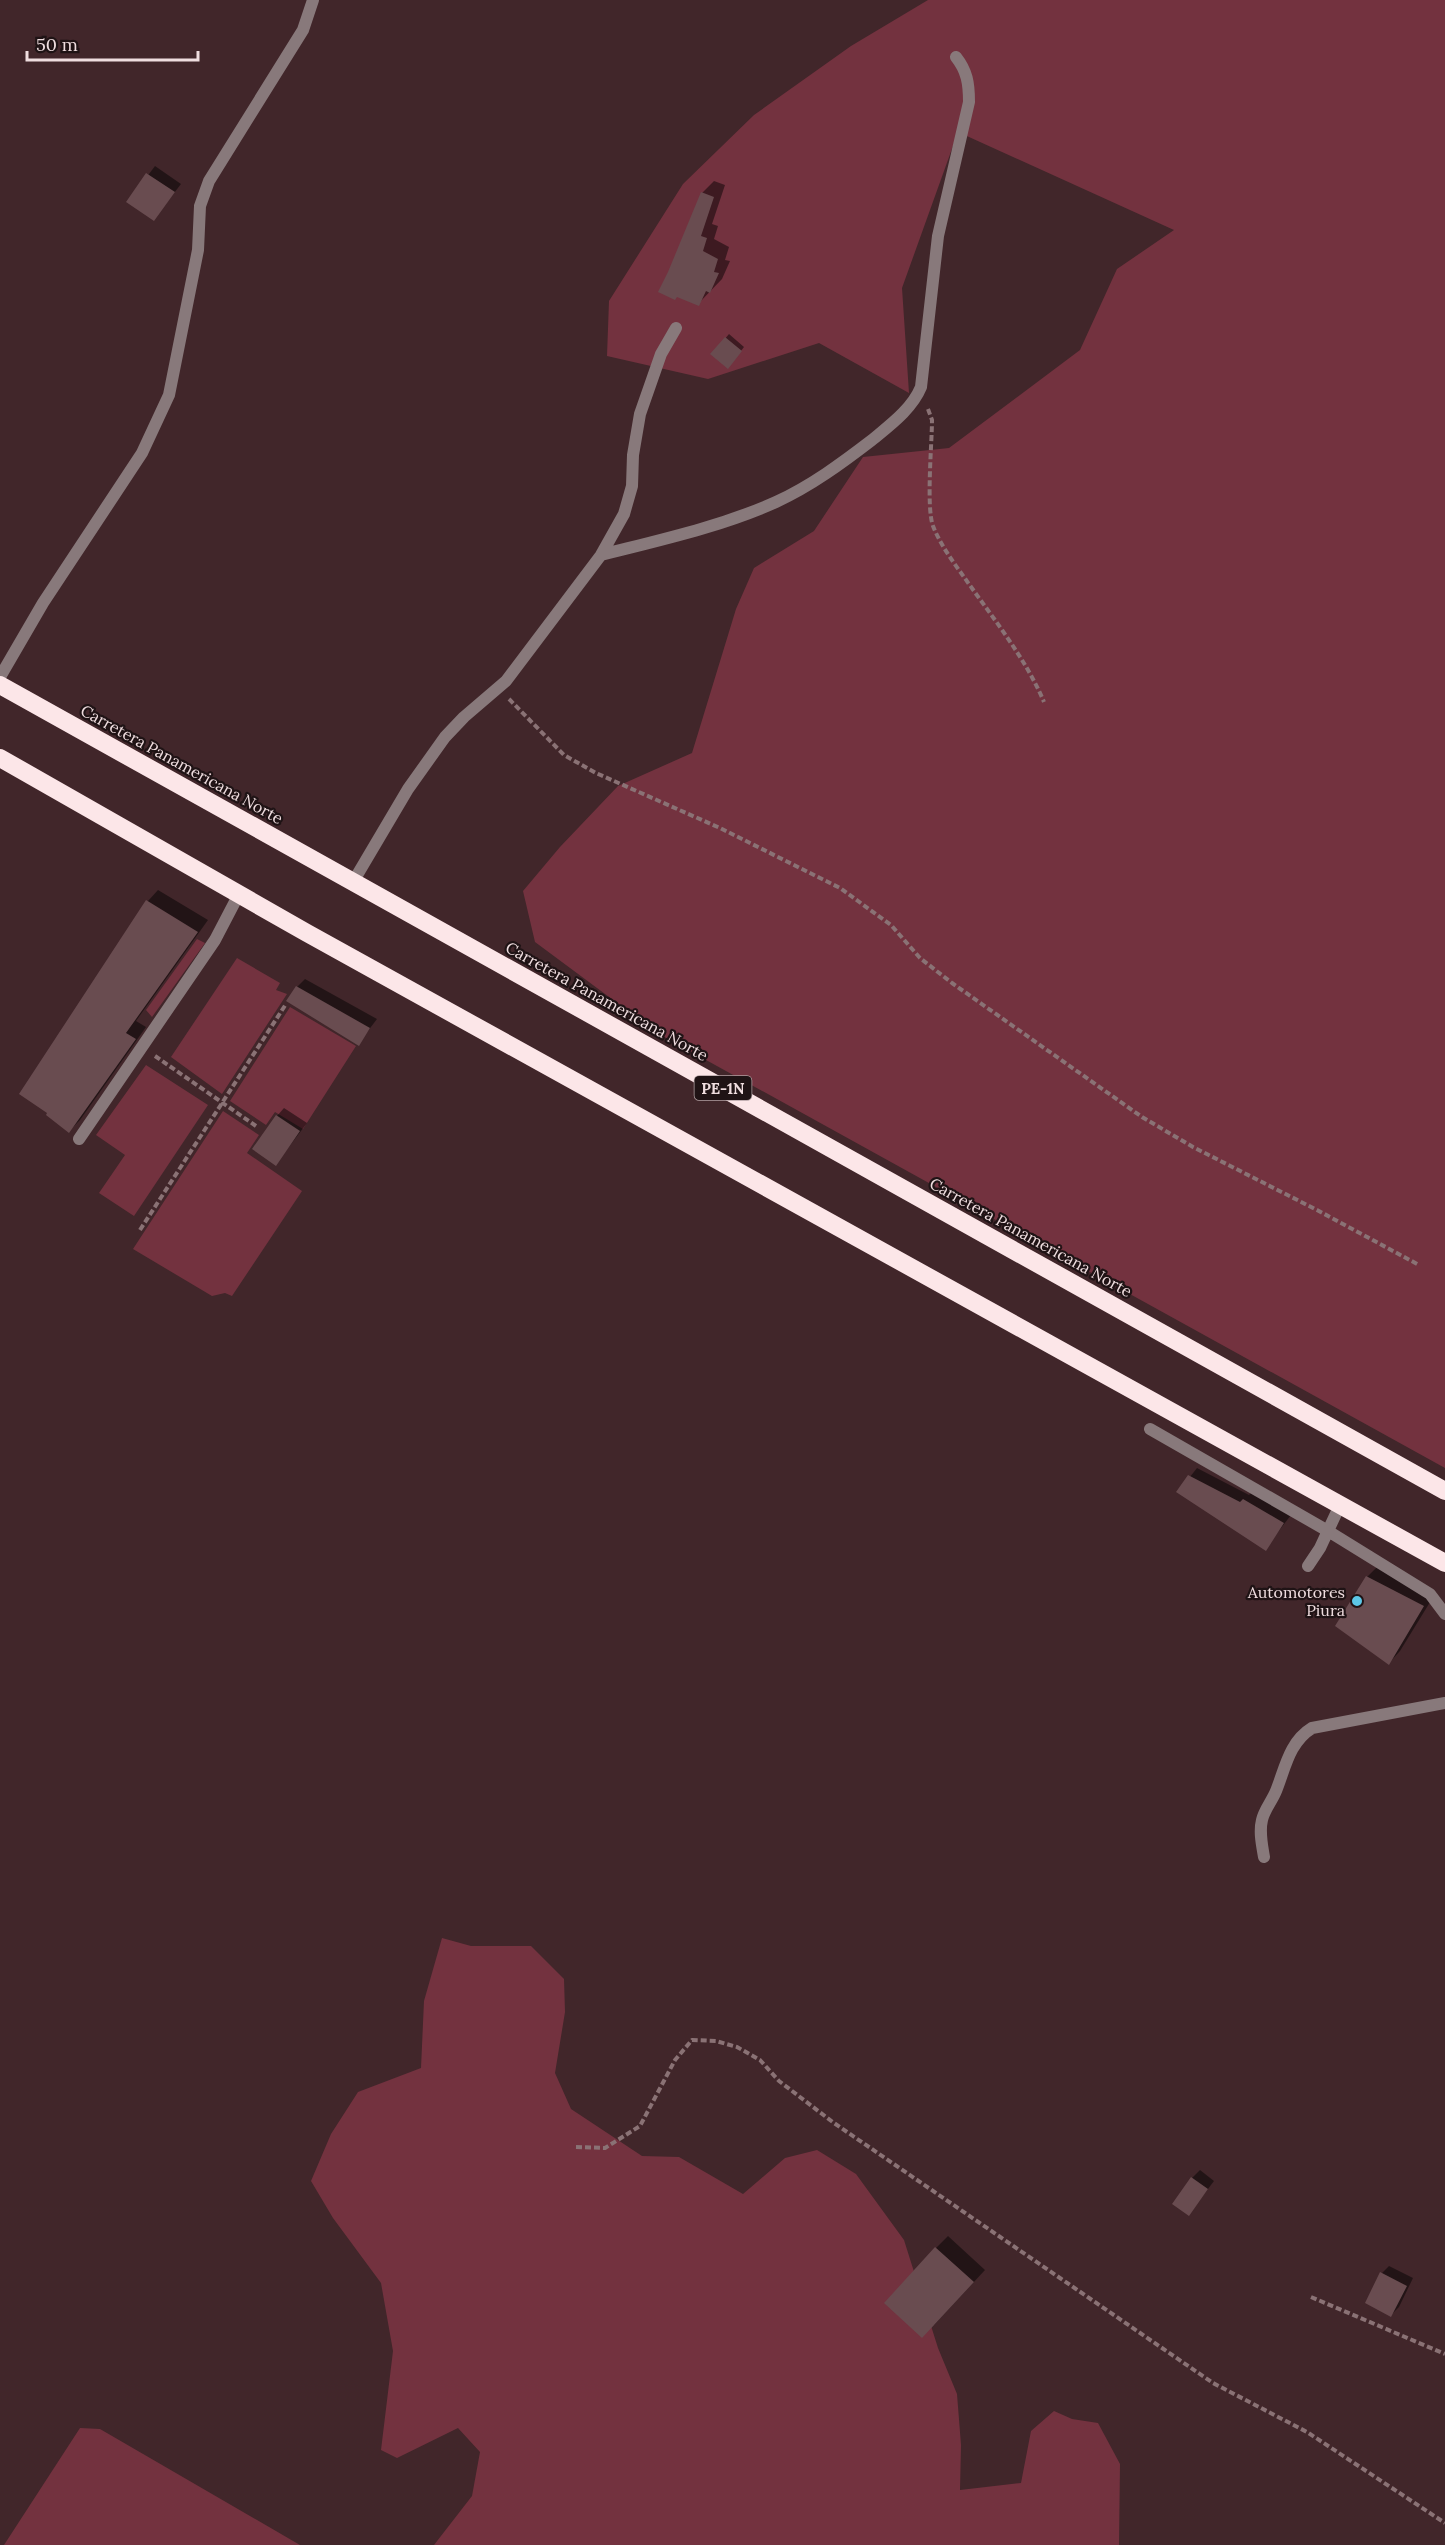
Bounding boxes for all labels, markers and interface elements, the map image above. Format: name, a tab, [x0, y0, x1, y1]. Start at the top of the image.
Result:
scale bar	[27, 24, 198, 62]
text: 50 m	[36, 33, 78, 56]
street label: Carretera Panamericana Norte	[77, 700, 287, 828]
street label: Carretera Panamericana Norte	[502, 937, 712, 1065]
road number: PE-1N	[694, 1076, 752, 1100]
street label: Carretera Panamericana Norte	[926, 1173, 1136, 1301]
place label: Automotores Piura	[1247, 1582, 1345, 1620]
marker: Automotores Piura	[1350, 1594, 1364, 1608]

